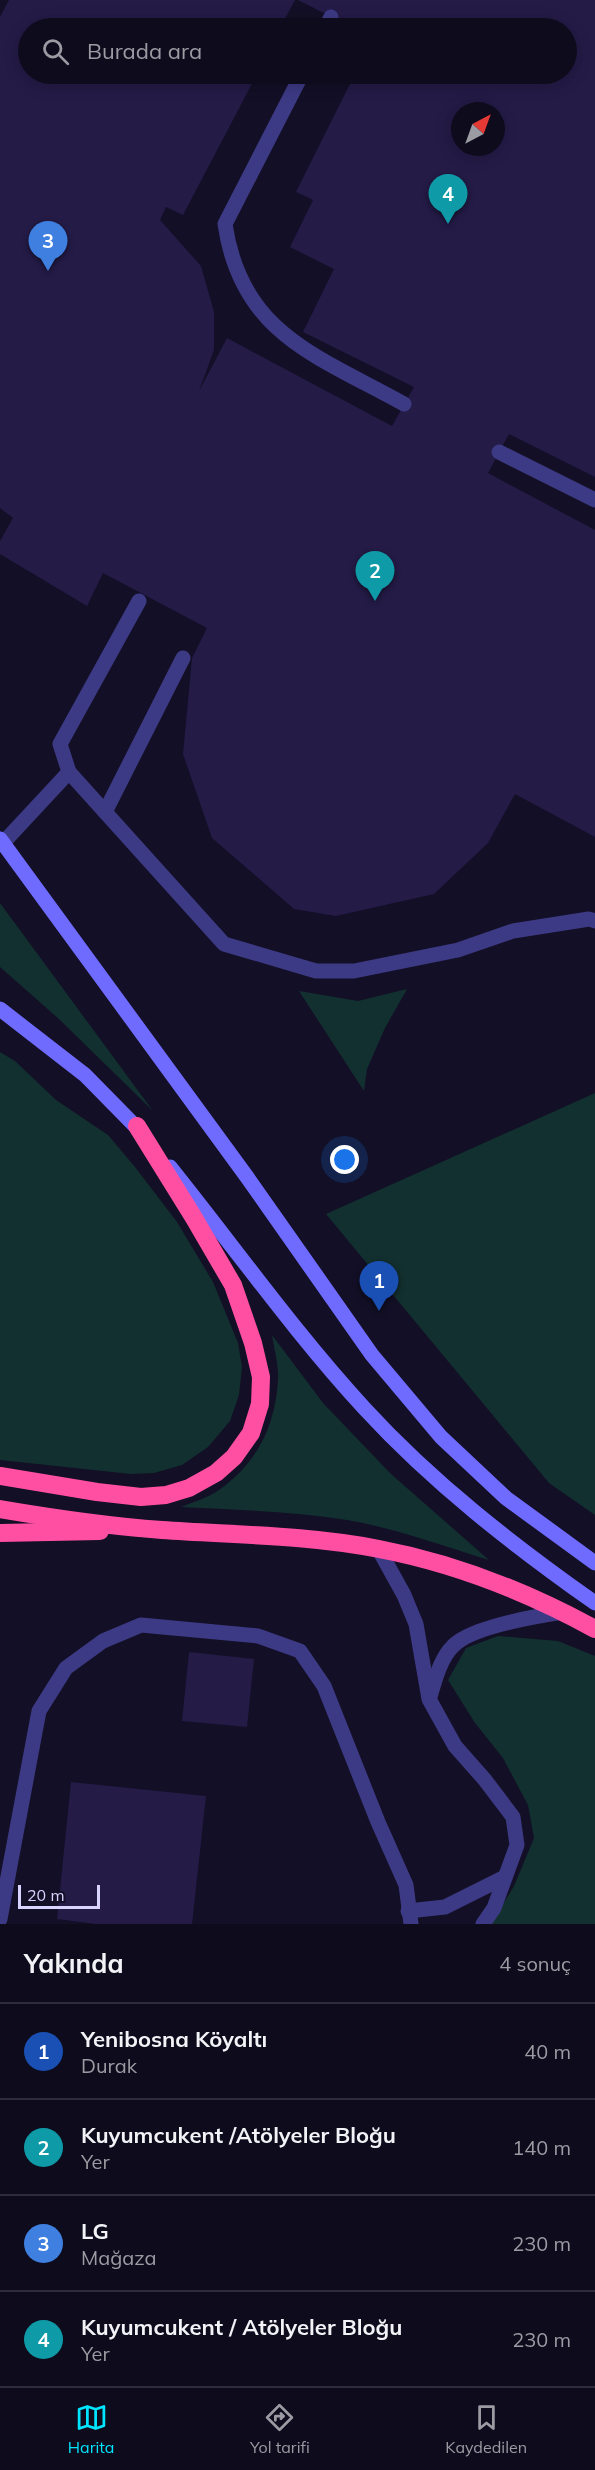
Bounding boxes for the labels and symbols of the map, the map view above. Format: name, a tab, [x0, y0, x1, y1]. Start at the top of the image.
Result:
north arrow	[451, 102, 505, 156]
pin: 4	[428, 174, 468, 224]
pin: 3	[28, 222, 68, 271]
pin: 2	[356, 552, 394, 601]
your location	[330, 1145, 359, 1174]
pin: 1	[360, 1262, 398, 1311]
scale bar	[18, 1882, 100, 1910]

